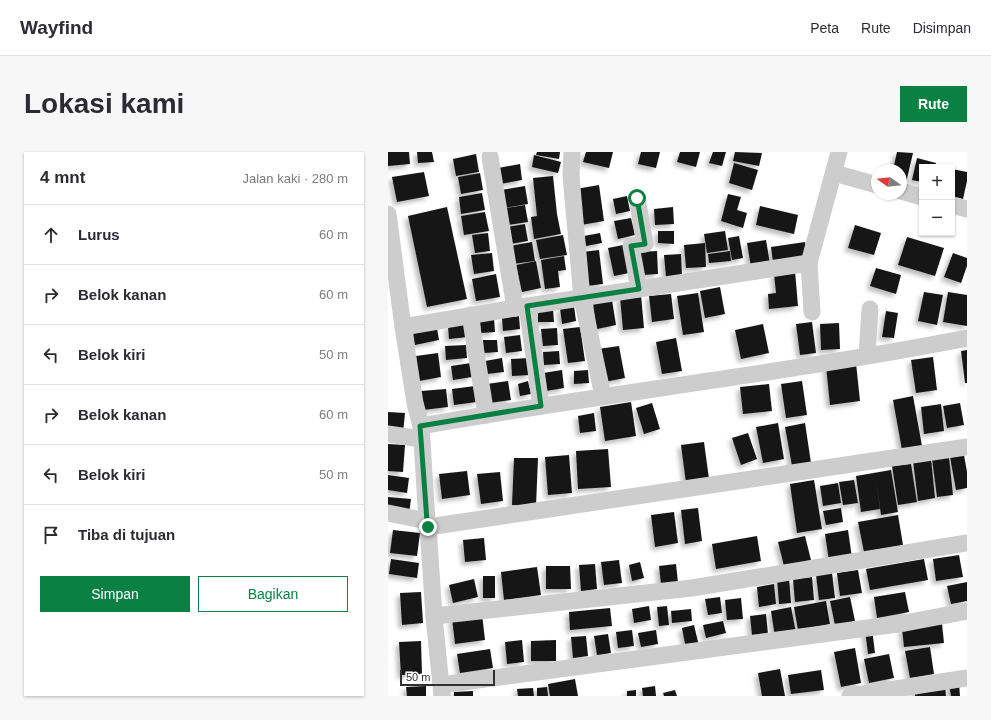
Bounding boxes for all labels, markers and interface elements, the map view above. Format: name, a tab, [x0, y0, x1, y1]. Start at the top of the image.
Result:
text: Wayfind	[20, 17, 93, 38]
text: Peta	[810, 20, 839, 36]
text: Rute	[861, 20, 891, 36]
text: Disimpan	[913, 20, 971, 36]
button: Rute	[900, 86, 967, 122]
text: Lokasi kami	[24, 88, 184, 119]
north arrow	[871, 164, 907, 200]
map controls	[919, 164, 955, 236]
button: +	[919, 164, 955, 200]
text: 4 mnt	[40, 168, 85, 187]
text: Jalan kaki · 280 m	[243, 171, 348, 186]
route start	[628, 189, 646, 207]
button: −	[919, 200, 955, 236]
icon: ahead	[40, 224, 62, 246]
text: Lurus	[78, 226, 120, 243]
text: 60 m	[319, 227, 348, 242]
icon: right	[40, 284, 62, 306]
text: Belok kanan	[78, 286, 166, 303]
text: 60 m	[319, 287, 348, 302]
icon: left	[40, 344, 62, 366]
text: Belok kiri	[78, 346, 146, 363]
text: 50 m	[319, 347, 348, 362]
icon: right	[40, 404, 62, 426]
text: Belok kanan	[78, 406, 166, 423]
text: 60 m	[319, 407, 348, 422]
icon: left	[40, 464, 62, 486]
text: Belok kiri	[78, 466, 146, 483]
text: 50 m	[319, 467, 348, 482]
route end	[419, 518, 437, 536]
icon: arrive	[40, 524, 62, 546]
text: Tiba di tujuan	[78, 526, 175, 543]
button: Simpan	[40, 576, 190, 612]
button: Bagikan	[198, 576, 348, 612]
scale bar	[400, 668, 495, 687]
text: 50 m	[406, 671, 430, 683]

